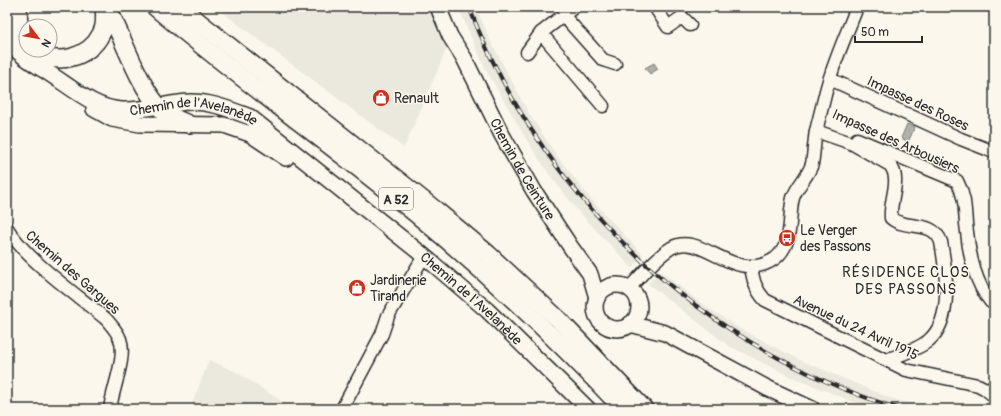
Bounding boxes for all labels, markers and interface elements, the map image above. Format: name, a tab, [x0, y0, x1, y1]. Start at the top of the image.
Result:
north arrow	[18, 18, 58, 58]
scale bar	[855, 18, 922, 44]
text: 50 m	[861, 25, 889, 40]
text: N	[38, 36, 54, 50]
street label: Impasse des Roses	[864, 72, 972, 135]
shop icon: Renault	[371, 88, 391, 108]
place label: Renault	[394, 90, 439, 107]
street label: Chemin de l'Avelanède	[129, 94, 261, 129]
street label: Impasse des Arbousiers	[829, 106, 963, 178]
street label: Chemin de Ceinture	[486, 116, 559, 223]
road number: A 52	[379, 188, 413, 210]
place label: Le Verger des Passons	[800, 222, 871, 255]
street label: Chemin des Gargues	[22, 227, 124, 318]
bus stop icon: Le Verger des Passons	[777, 228, 797, 248]
street label: Chemin de l'Avelanède	[417, 249, 526, 349]
district label: RÉSIDENCE CLOS DES PASSONS	[842, 263, 970, 299]
place label: Jardinerie Tirand	[370, 272, 426, 305]
shop icon: Jardinerie Tirand	[347, 278, 367, 298]
street label: Avenue du 24 Avril 1915	[790, 291, 921, 364]

